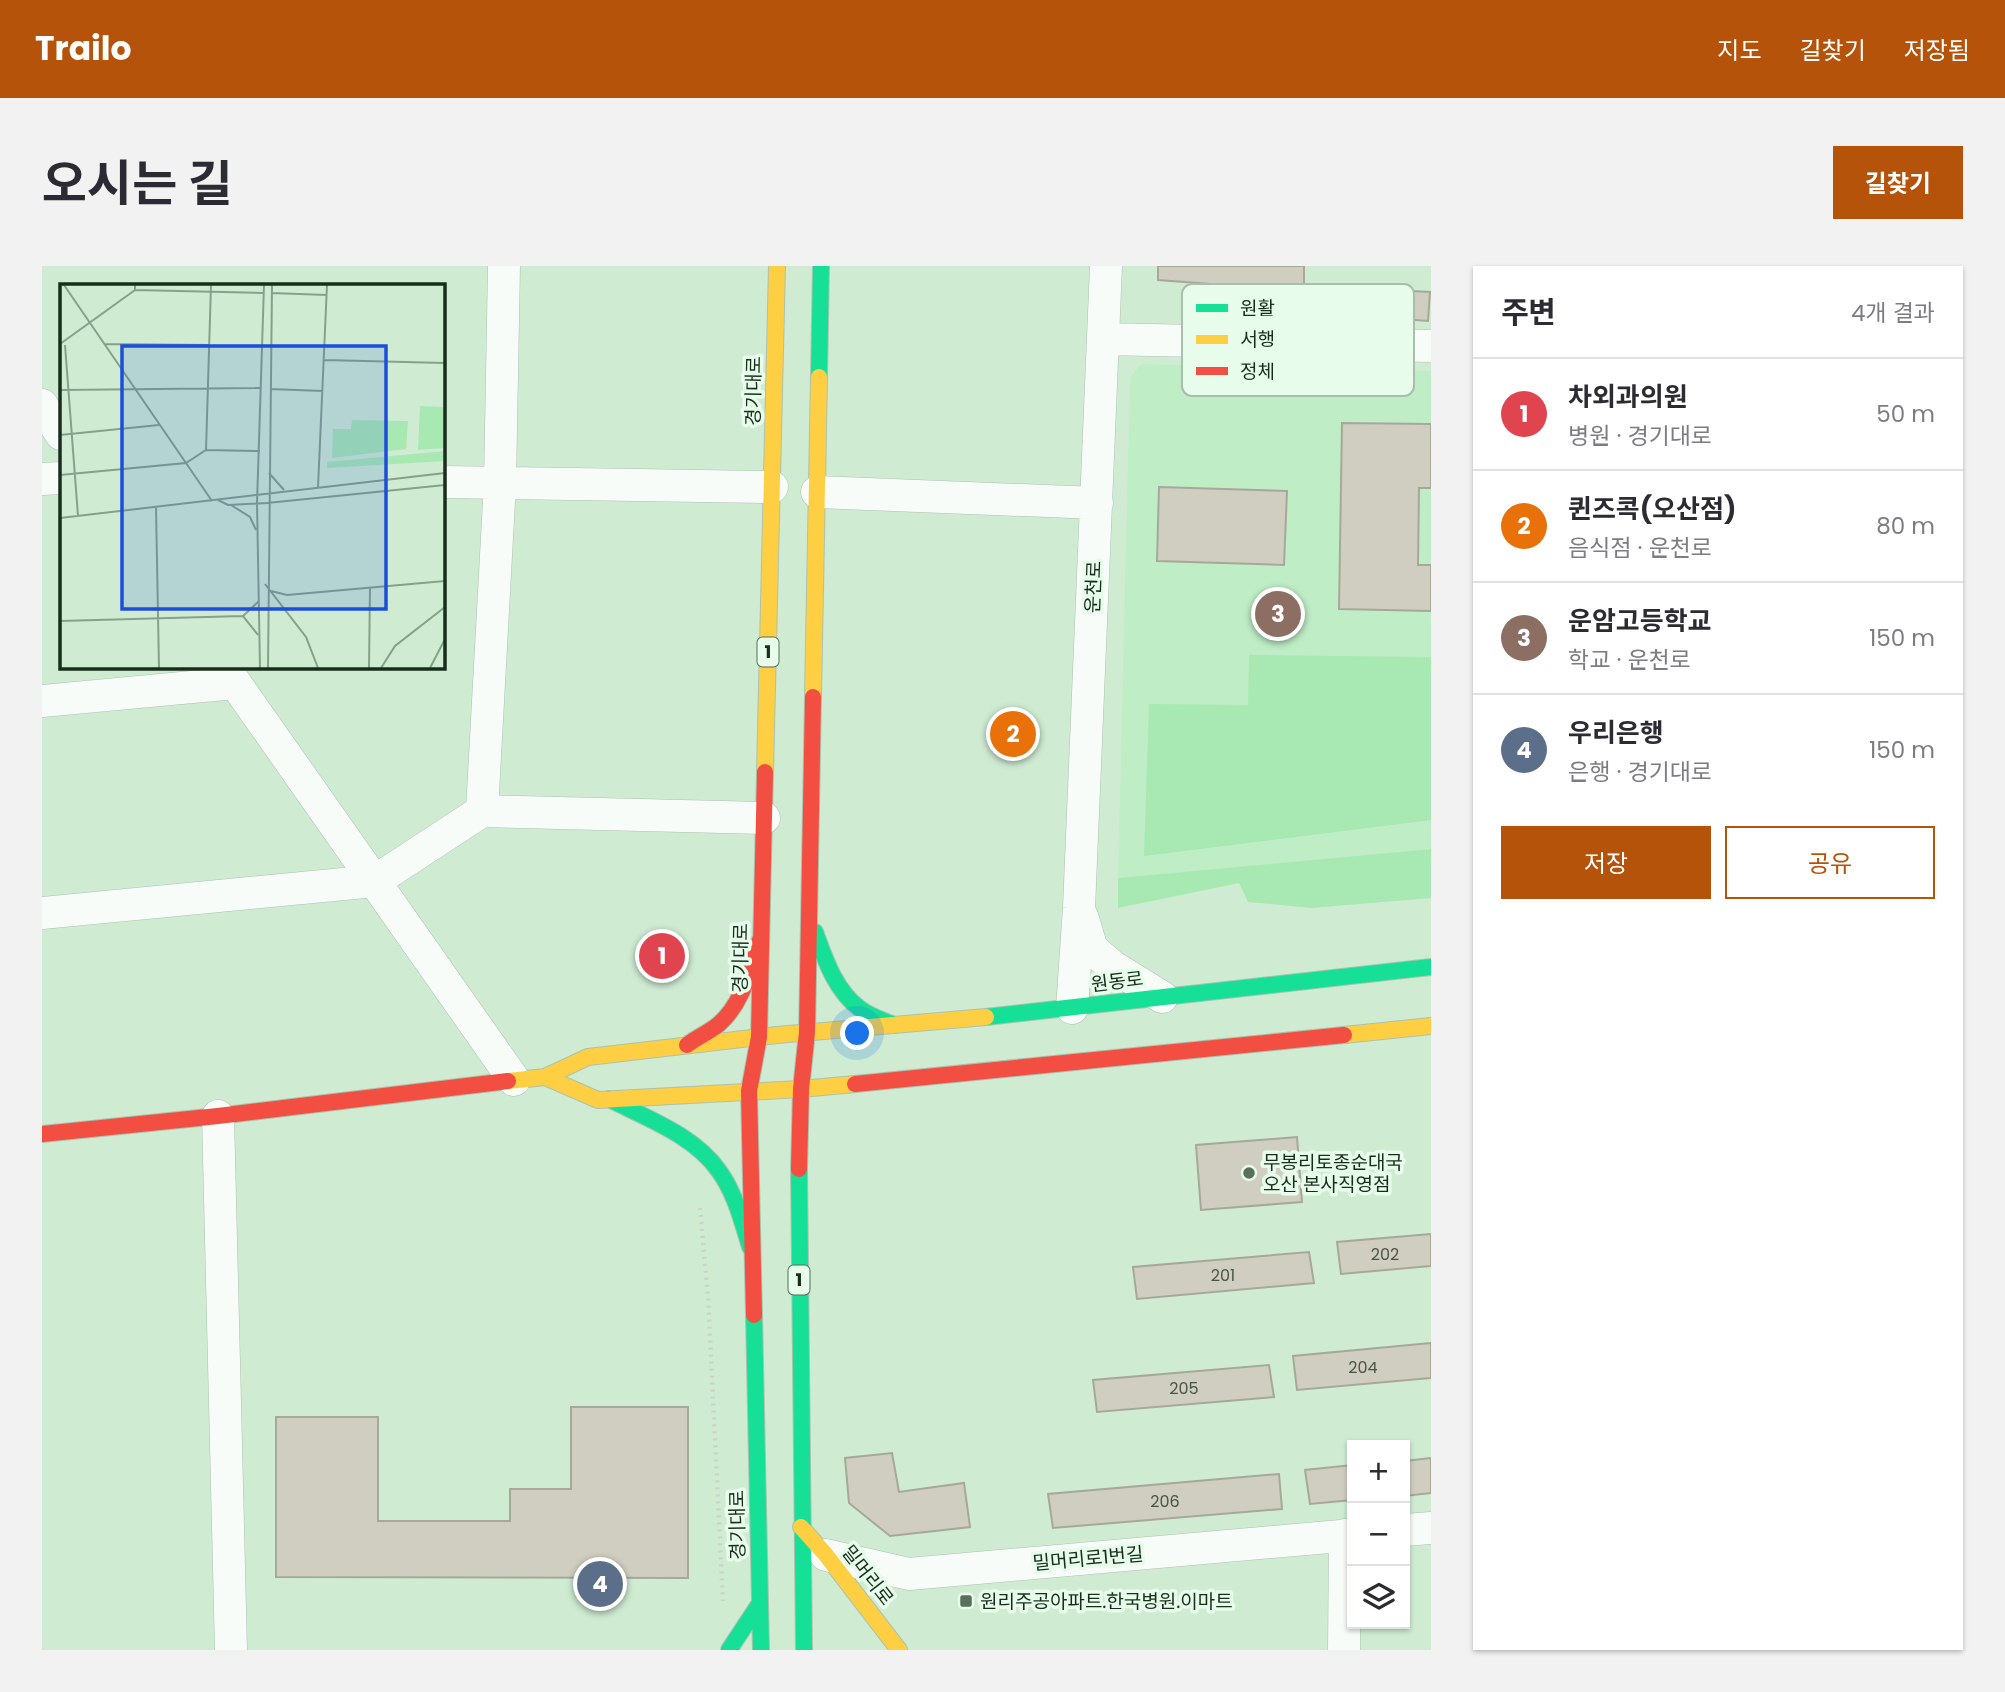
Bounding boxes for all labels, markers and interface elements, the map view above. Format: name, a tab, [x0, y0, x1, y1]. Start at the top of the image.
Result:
text: Trailo	[35, 25, 132, 72]
text: 지도	[1717, 34, 1762, 67]
text: 길찾기	[1800, 34, 1866, 67]
text: 저장됨	[1904, 34, 1970, 67]
button: 길찾기	[1833, 146, 1963, 219]
text: 오시는 길	[42, 150, 233, 218]
inset map	[60, 284, 444, 668]
legend	[1182, 284, 1414, 396]
text: 주변	[1501, 291, 1556, 334]
text: 원활	[1240, 295, 1275, 322]
text: 4개 결과	[1851, 297, 1935, 329]
text: 서행	[1240, 326, 1275, 353]
street label: 경기대로	[739, 356, 768, 426]
text: 정체	[1240, 358, 1275, 385]
text: 차외과의원	[1568, 379, 1688, 415]
text: 1	[1520, 398, 1528, 430]
text: 50 m	[1876, 398, 1935, 430]
text: 병원 · 경기대로	[1568, 420, 1712, 452]
text: 퀸즈콕(오산점)	[1568, 491, 1736, 527]
text: 2	[1517, 510, 1531, 542]
text: 80 m	[1876, 510, 1935, 542]
text: 음식점 · 운천로	[1568, 532, 1712, 564]
street label: 운천로	[1079, 560, 1108, 614]
pin: 3	[1255, 588, 1301, 640]
text: 운암고등학교	[1568, 603, 1712, 639]
text: 3	[1517, 622, 1531, 654]
text: 150 m	[1869, 622, 1935, 654]
road number: 1	[758, 638, 778, 666]
text: 학교 · 운천로	[1568, 644, 1691, 676]
pin: 2	[990, 708, 1036, 760]
text: 우리은행	[1568, 715, 1664, 751]
text: 4	[1516, 734, 1532, 766]
text: 150 m	[1869, 734, 1935, 766]
text: 은행 · 경기대로	[1568, 756, 1712, 788]
button: 저장	[1501, 826, 1711, 899]
button: 공유	[1725, 826, 1935, 899]
street label: 경기대로	[726, 923, 755, 993]
pin: 1	[639, 930, 685, 982]
street label: 원동로	[1089, 965, 1145, 998]
your location	[840, 1016, 874, 1050]
place label: 무봉리토종순대국 오산 본사직영점	[1263, 1149, 1403, 1198]
marker: 무봉리토종순대국 오산 본사직영점	[1241, 1165, 1257, 1181]
house number: 202	[1371, 1243, 1399, 1266]
house number: 201	[1211, 1264, 1235, 1287]
road number: 1	[788, 1266, 810, 1294]
house number: 204	[1348, 1356, 1378, 1379]
house number: 205	[1169, 1377, 1199, 1400]
map controls	[1347, 1440, 1410, 1629]
button: +	[1347, 1440, 1410, 1503]
street label: 경기대로	[723, 1490, 752, 1560]
house number: 206	[1150, 1490, 1180, 1513]
button: −	[1347, 1503, 1410, 1566]
street label: 밀머리로	[835, 1539, 900, 1611]
street label: 밀머리로1번길	[1032, 1540, 1144, 1577]
pin: 4	[577, 1558, 623, 1610]
button: layers	[1347, 1566, 1410, 1629]
place label: 원리주공아파트.한국병원.이마트	[980, 1588, 1233, 1615]
marker: 원리주공아파트.한국병원.이마트	[958, 1593, 974, 1609]

